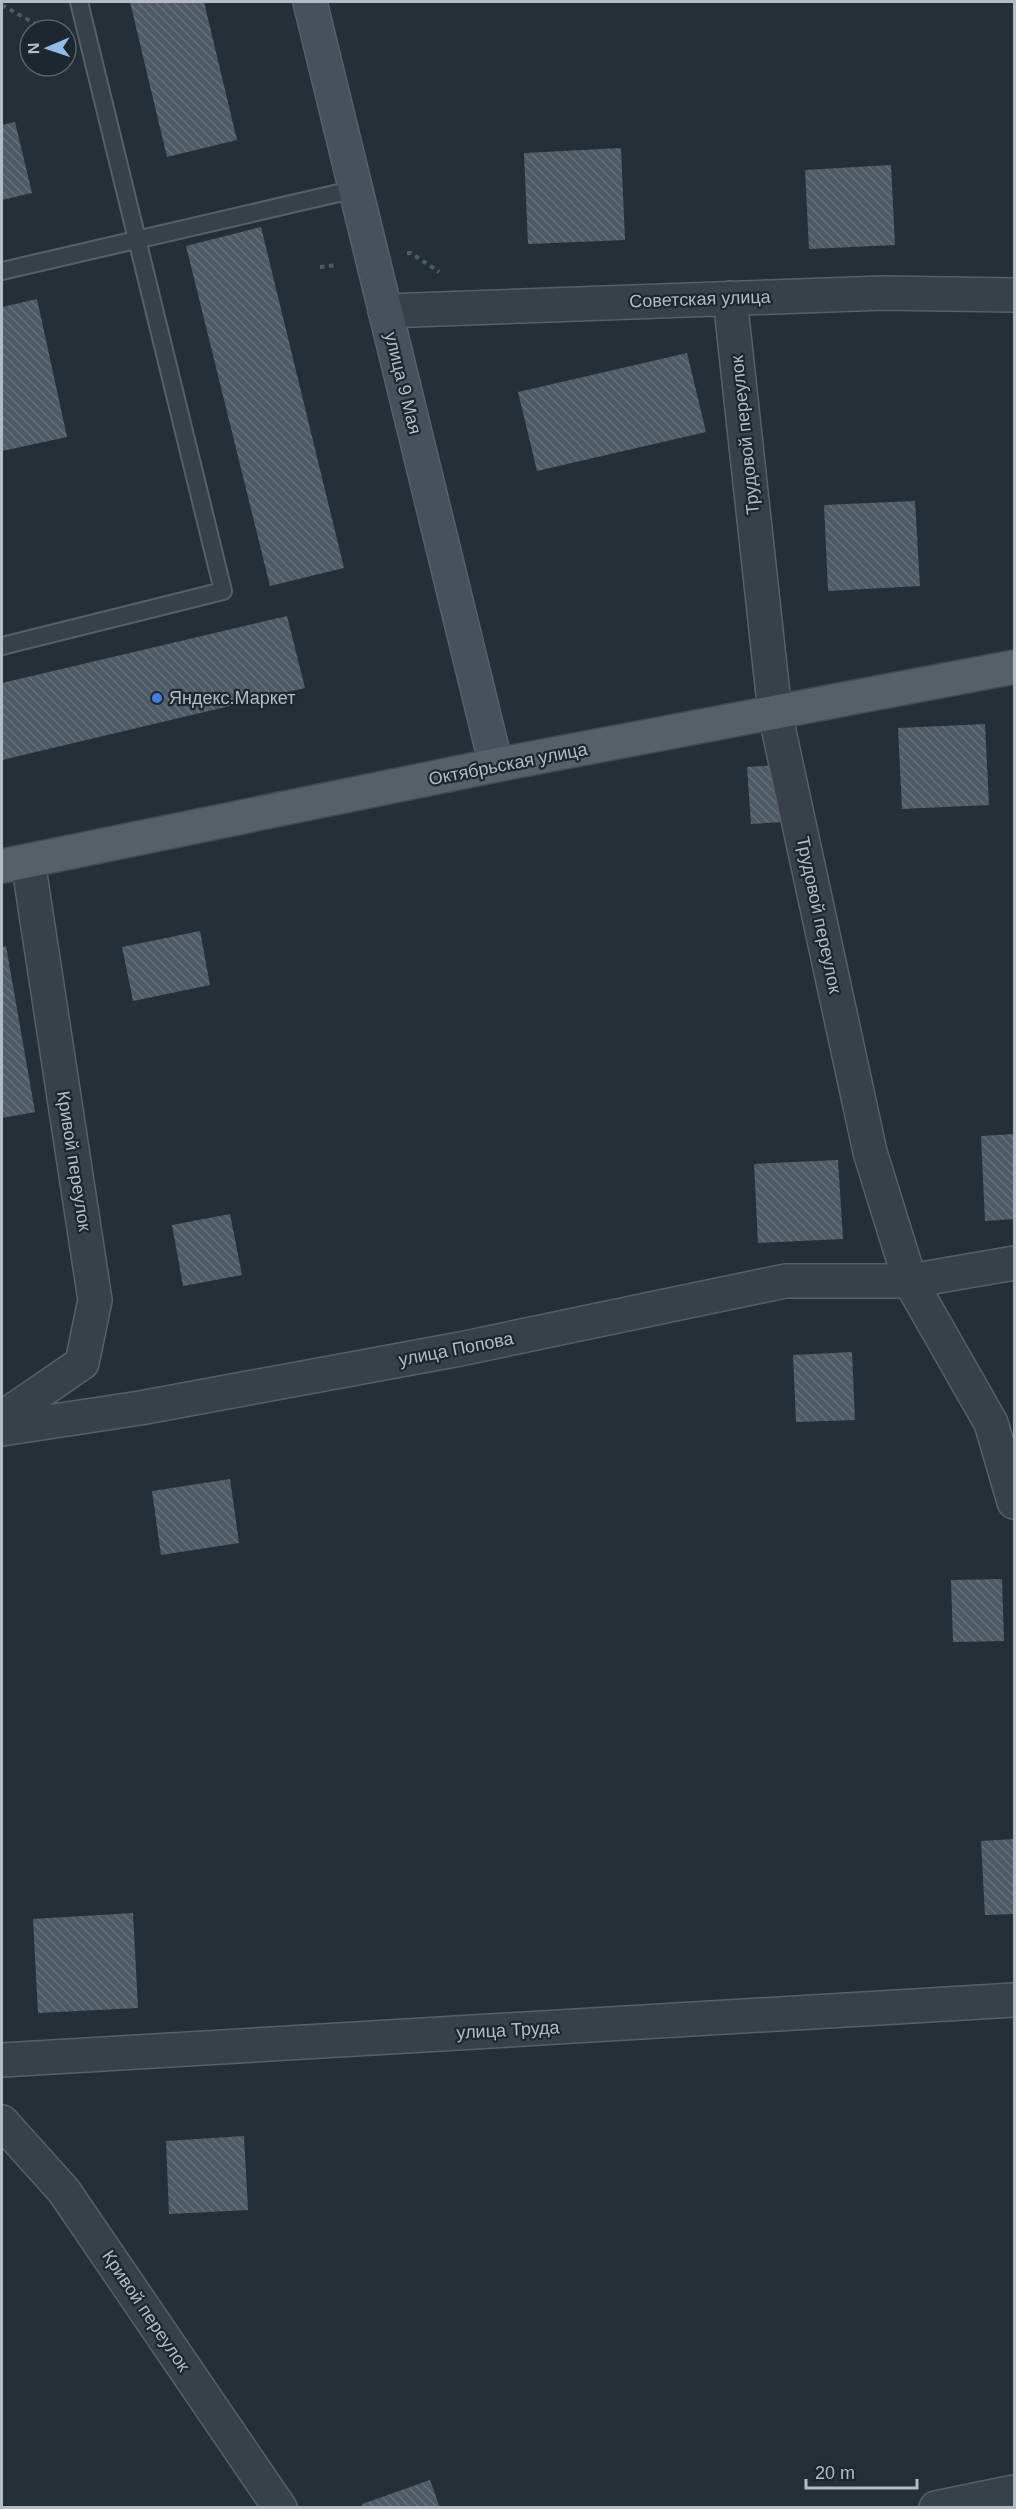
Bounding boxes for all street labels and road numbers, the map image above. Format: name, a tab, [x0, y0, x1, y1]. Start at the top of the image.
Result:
street label: Советская улица	[629, 287, 772, 311]
street label: улица 9 Мая	[381, 330, 425, 436]
street label: Трудовой переулок	[727, 354, 763, 516]
street label: Октябрьская улица	[427, 739, 590, 789]
street label: Трудовой переулок	[793, 835, 845, 995]
street label: Кривой переулок	[53, 1089, 95, 1233]
street label: улица Попова	[397, 1328, 516, 1370]
street label: улица Труда	[456, 2017, 561, 2043]
street label: Кривой переулок	[98, 2247, 194, 2375]

